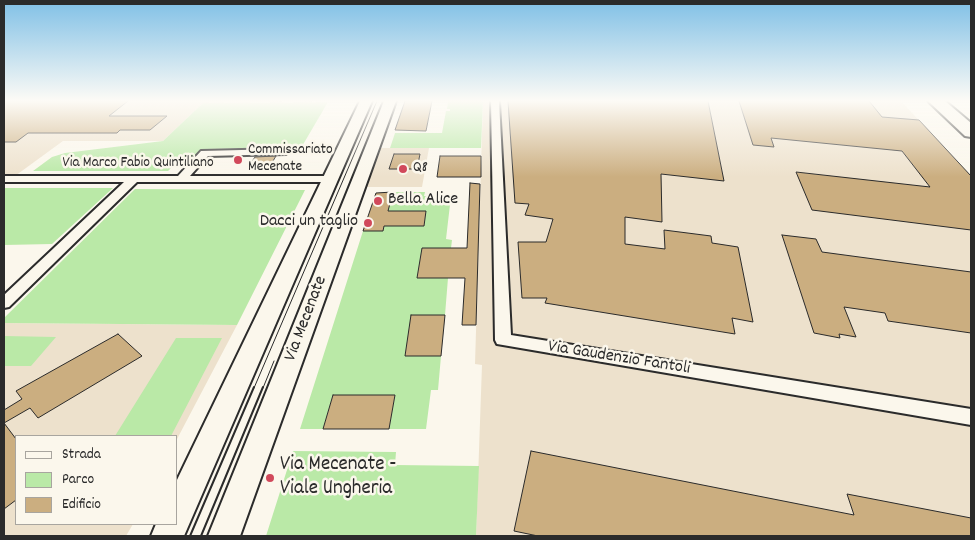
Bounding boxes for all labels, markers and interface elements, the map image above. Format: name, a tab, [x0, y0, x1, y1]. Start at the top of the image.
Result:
place label: Commissariato Mecenate	[248, 142, 333, 177]
marker: Commissariato Mecenate	[232, 154, 244, 166]
street label: Via Marco Fabio Quintiliano	[62, 155, 214, 173]
place label: Q8	[413, 160, 428, 178]
marker: Q8	[397, 163, 409, 175]
place label: Bella Alice	[388, 190, 458, 212]
marker: Bella Alice	[372, 195, 384, 207]
place label: Dacci un taglio	[260, 212, 358, 234]
marker: Dacci un taglio	[362, 217, 374, 229]
street label: Via Mecenate	[281, 273, 333, 365]
street label: Via Gaudenzio Fantoli	[546, 337, 692, 381]
legend	[15, 435, 178, 525]
text: Strada	[62, 444, 101, 466]
place label: Via Mecenate - Viale Ungheria	[280, 453, 396, 503]
text: Parco	[62, 469, 94, 491]
marker: Via Mecenate - Viale Ungheria	[264, 472, 276, 484]
text: Edificio	[62, 494, 101, 516]

